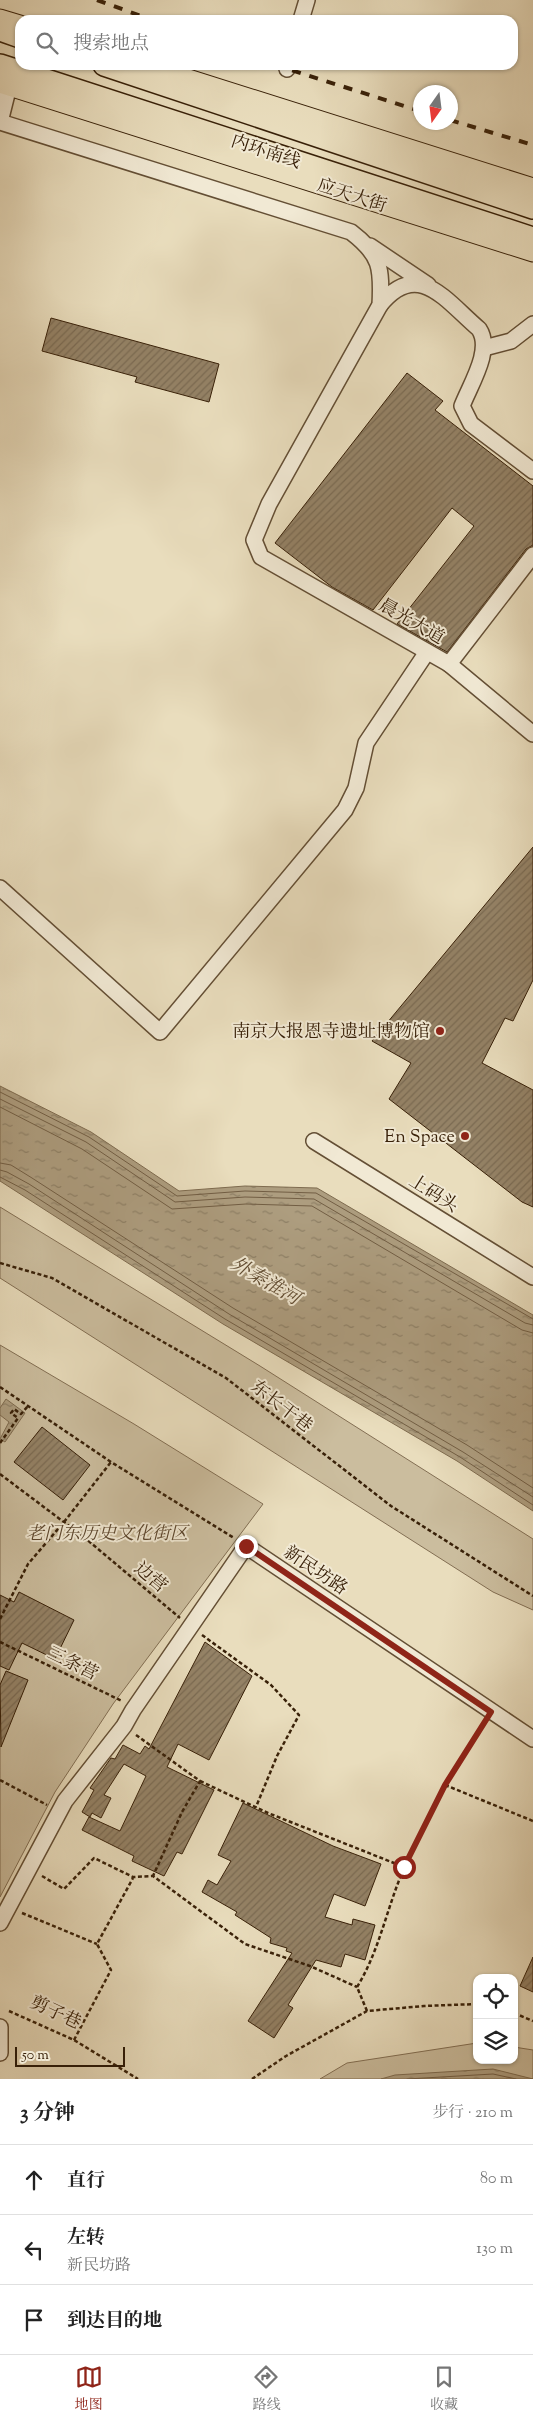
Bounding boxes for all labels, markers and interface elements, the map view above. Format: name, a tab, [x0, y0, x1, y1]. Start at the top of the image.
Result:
search box	[15, 15, 518, 70]
icon: search	[33, 29, 61, 57]
text: 搜索地点	[73, 31, 149, 58]
north arrow	[413, 85, 458, 130]
street label: 内环南线	[227, 129, 304, 176]
street label: 应天大街	[313, 173, 390, 220]
street label: 晨光大道	[373, 593, 449, 652]
place label: 南京大报恩寺遗址博物馆	[232, 1020, 430, 1046]
marker: 南京大报恩寺遗址博物馆	[434, 1025, 446, 1037]
place label: En Space	[384, 1125, 455, 1151]
marker: En Space	[459, 1130, 471, 1142]
street label: 上码头	[403, 1169, 463, 1220]
water label: 外秦淮河	[225, 1251, 307, 1314]
street label: 东长干巷	[244, 1375, 317, 1440]
park label: 老门东历史文化街区	[26, 1522, 190, 1548]
route end	[235, 1535, 258, 1558]
street label: 新民坊路	[278, 1541, 352, 1603]
street label: 边营	[128, 1557, 172, 1600]
street label: 三条营	[42, 1641, 102, 1688]
route start	[393, 1856, 416, 1879]
map controls	[473, 1974, 518, 2064]
button: locate	[473, 1974, 518, 2019]
street label: 剪子巷	[25, 1991, 85, 2037]
button: layers	[473, 2019, 518, 2064]
scale bar	[15, 2044, 125, 2067]
text: 50 m	[22, 2046, 49, 2066]
text: 3 分钟	[20, 2099, 75, 2129]
text: 步行 · 210 m	[432, 2102, 513, 2125]
icon: ahead	[20, 2166, 48, 2194]
text: 直行	[67, 2168, 105, 2195]
text: 80 m	[480, 2168, 513, 2191]
text: 左转	[67, 2225, 105, 2252]
icon: left	[20, 2236, 48, 2264]
text: 130 m	[476, 2238, 513, 2261]
text: 新民坊路	[67, 2255, 131, 2278]
icon: arrive	[20, 2306, 48, 2334]
text: 到达目的地	[67, 2308, 162, 2335]
tab: 地图	[75, 2363, 103, 2416]
tab: 路线	[252, 2363, 280, 2416]
tab: 收藏	[430, 2363, 458, 2416]

